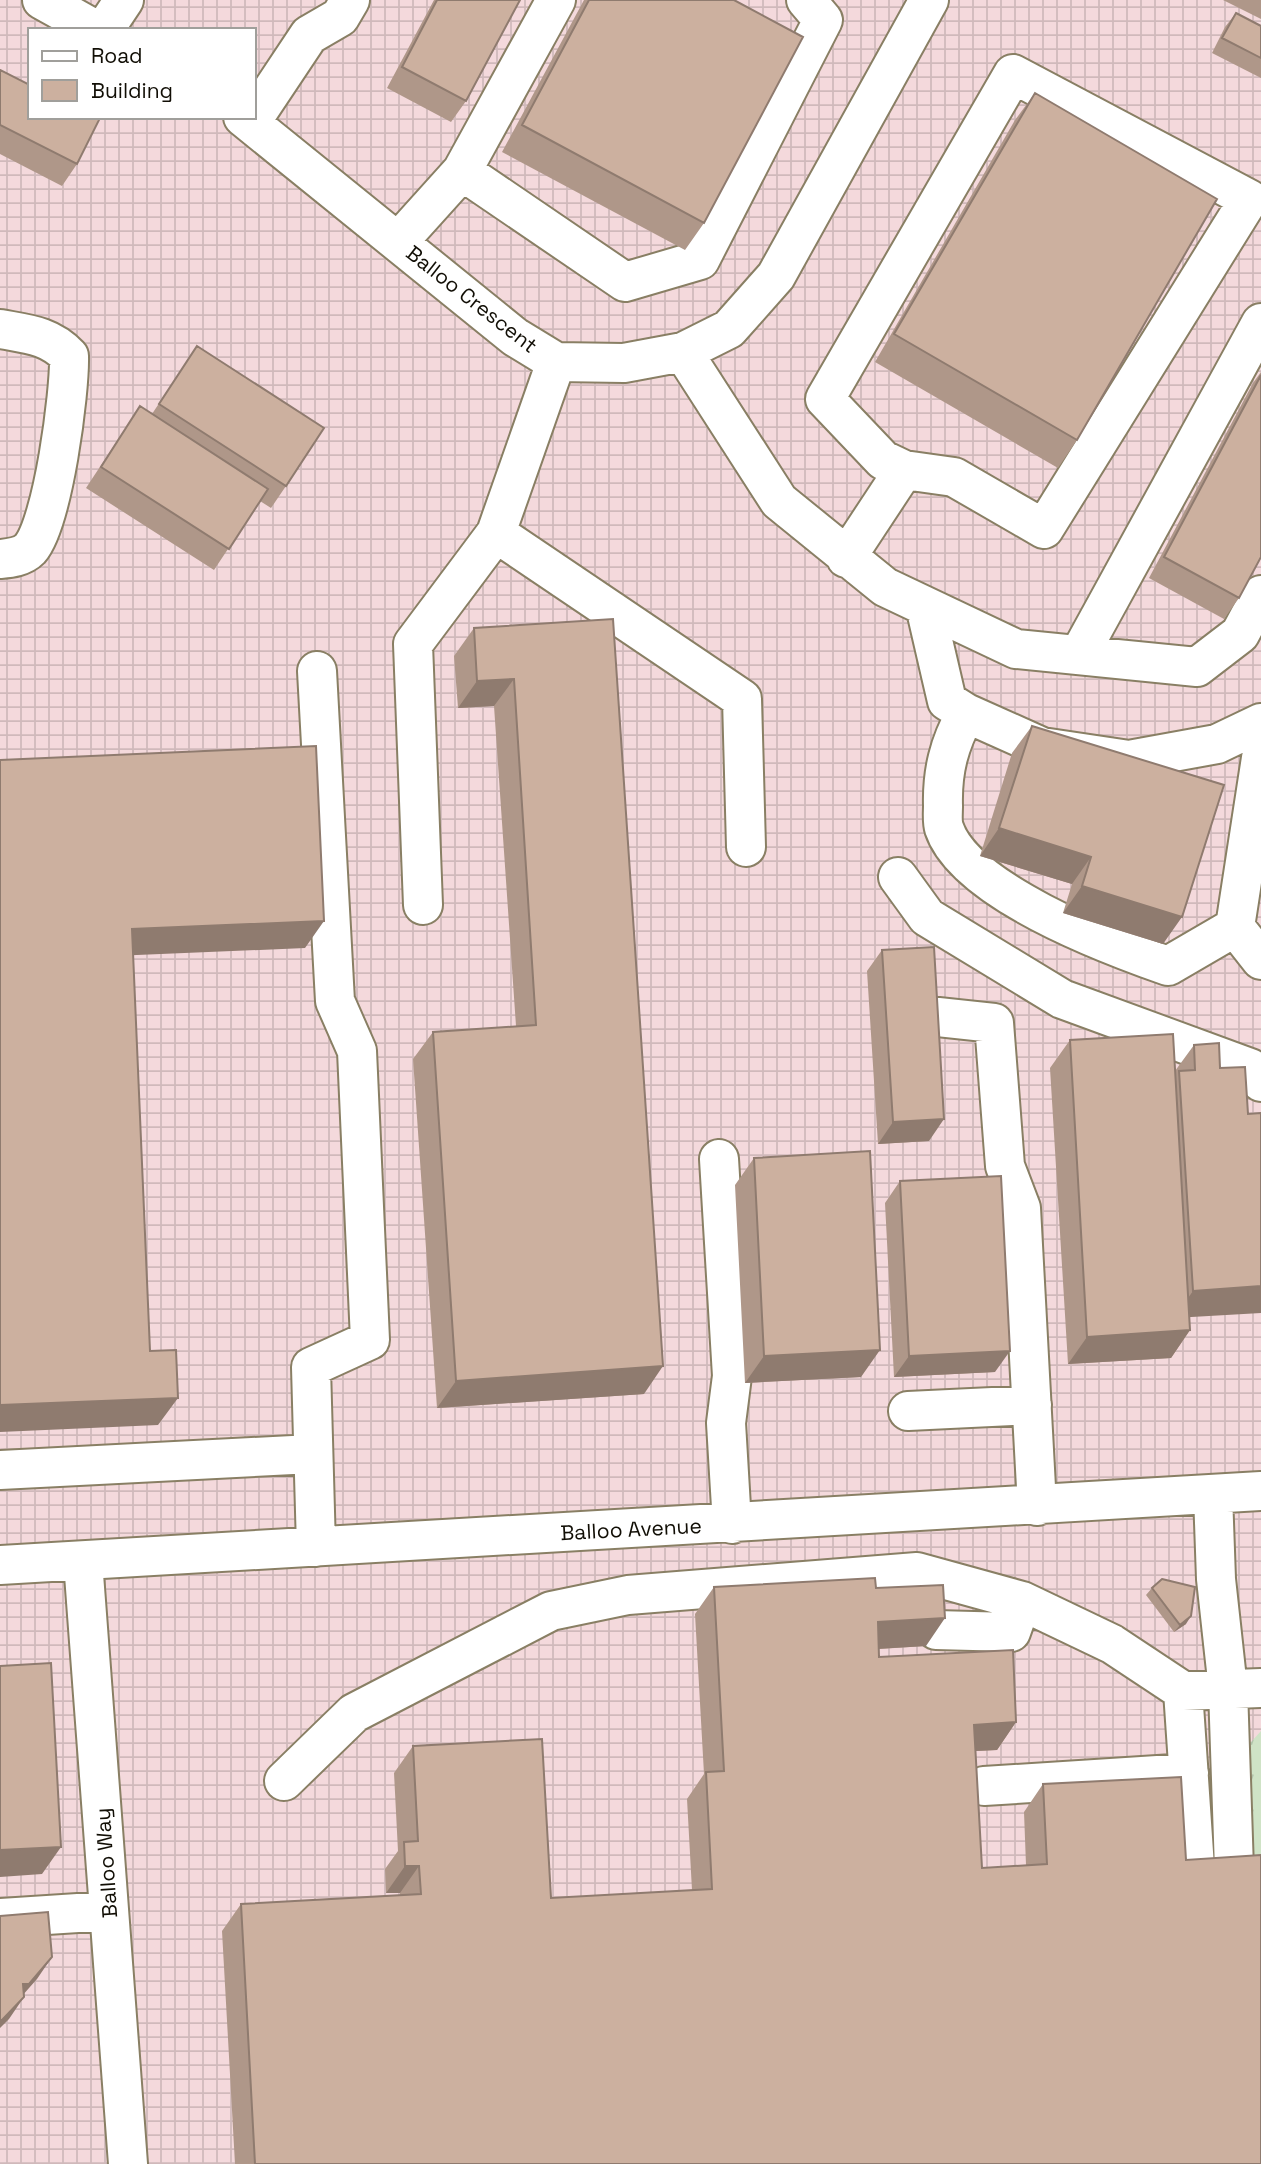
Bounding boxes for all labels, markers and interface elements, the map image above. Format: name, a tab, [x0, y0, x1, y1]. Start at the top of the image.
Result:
legend	[28, 28, 256, 119]
text: Road	[91, 42, 143, 69]
text: Building	[91, 77, 173, 104]
street label: Balloo Crescent	[401, 239, 543, 359]
street label: Balloo Avenue	[560, 1512, 702, 1546]
street label: Balloo Way	[89, 1807, 123, 1919]

